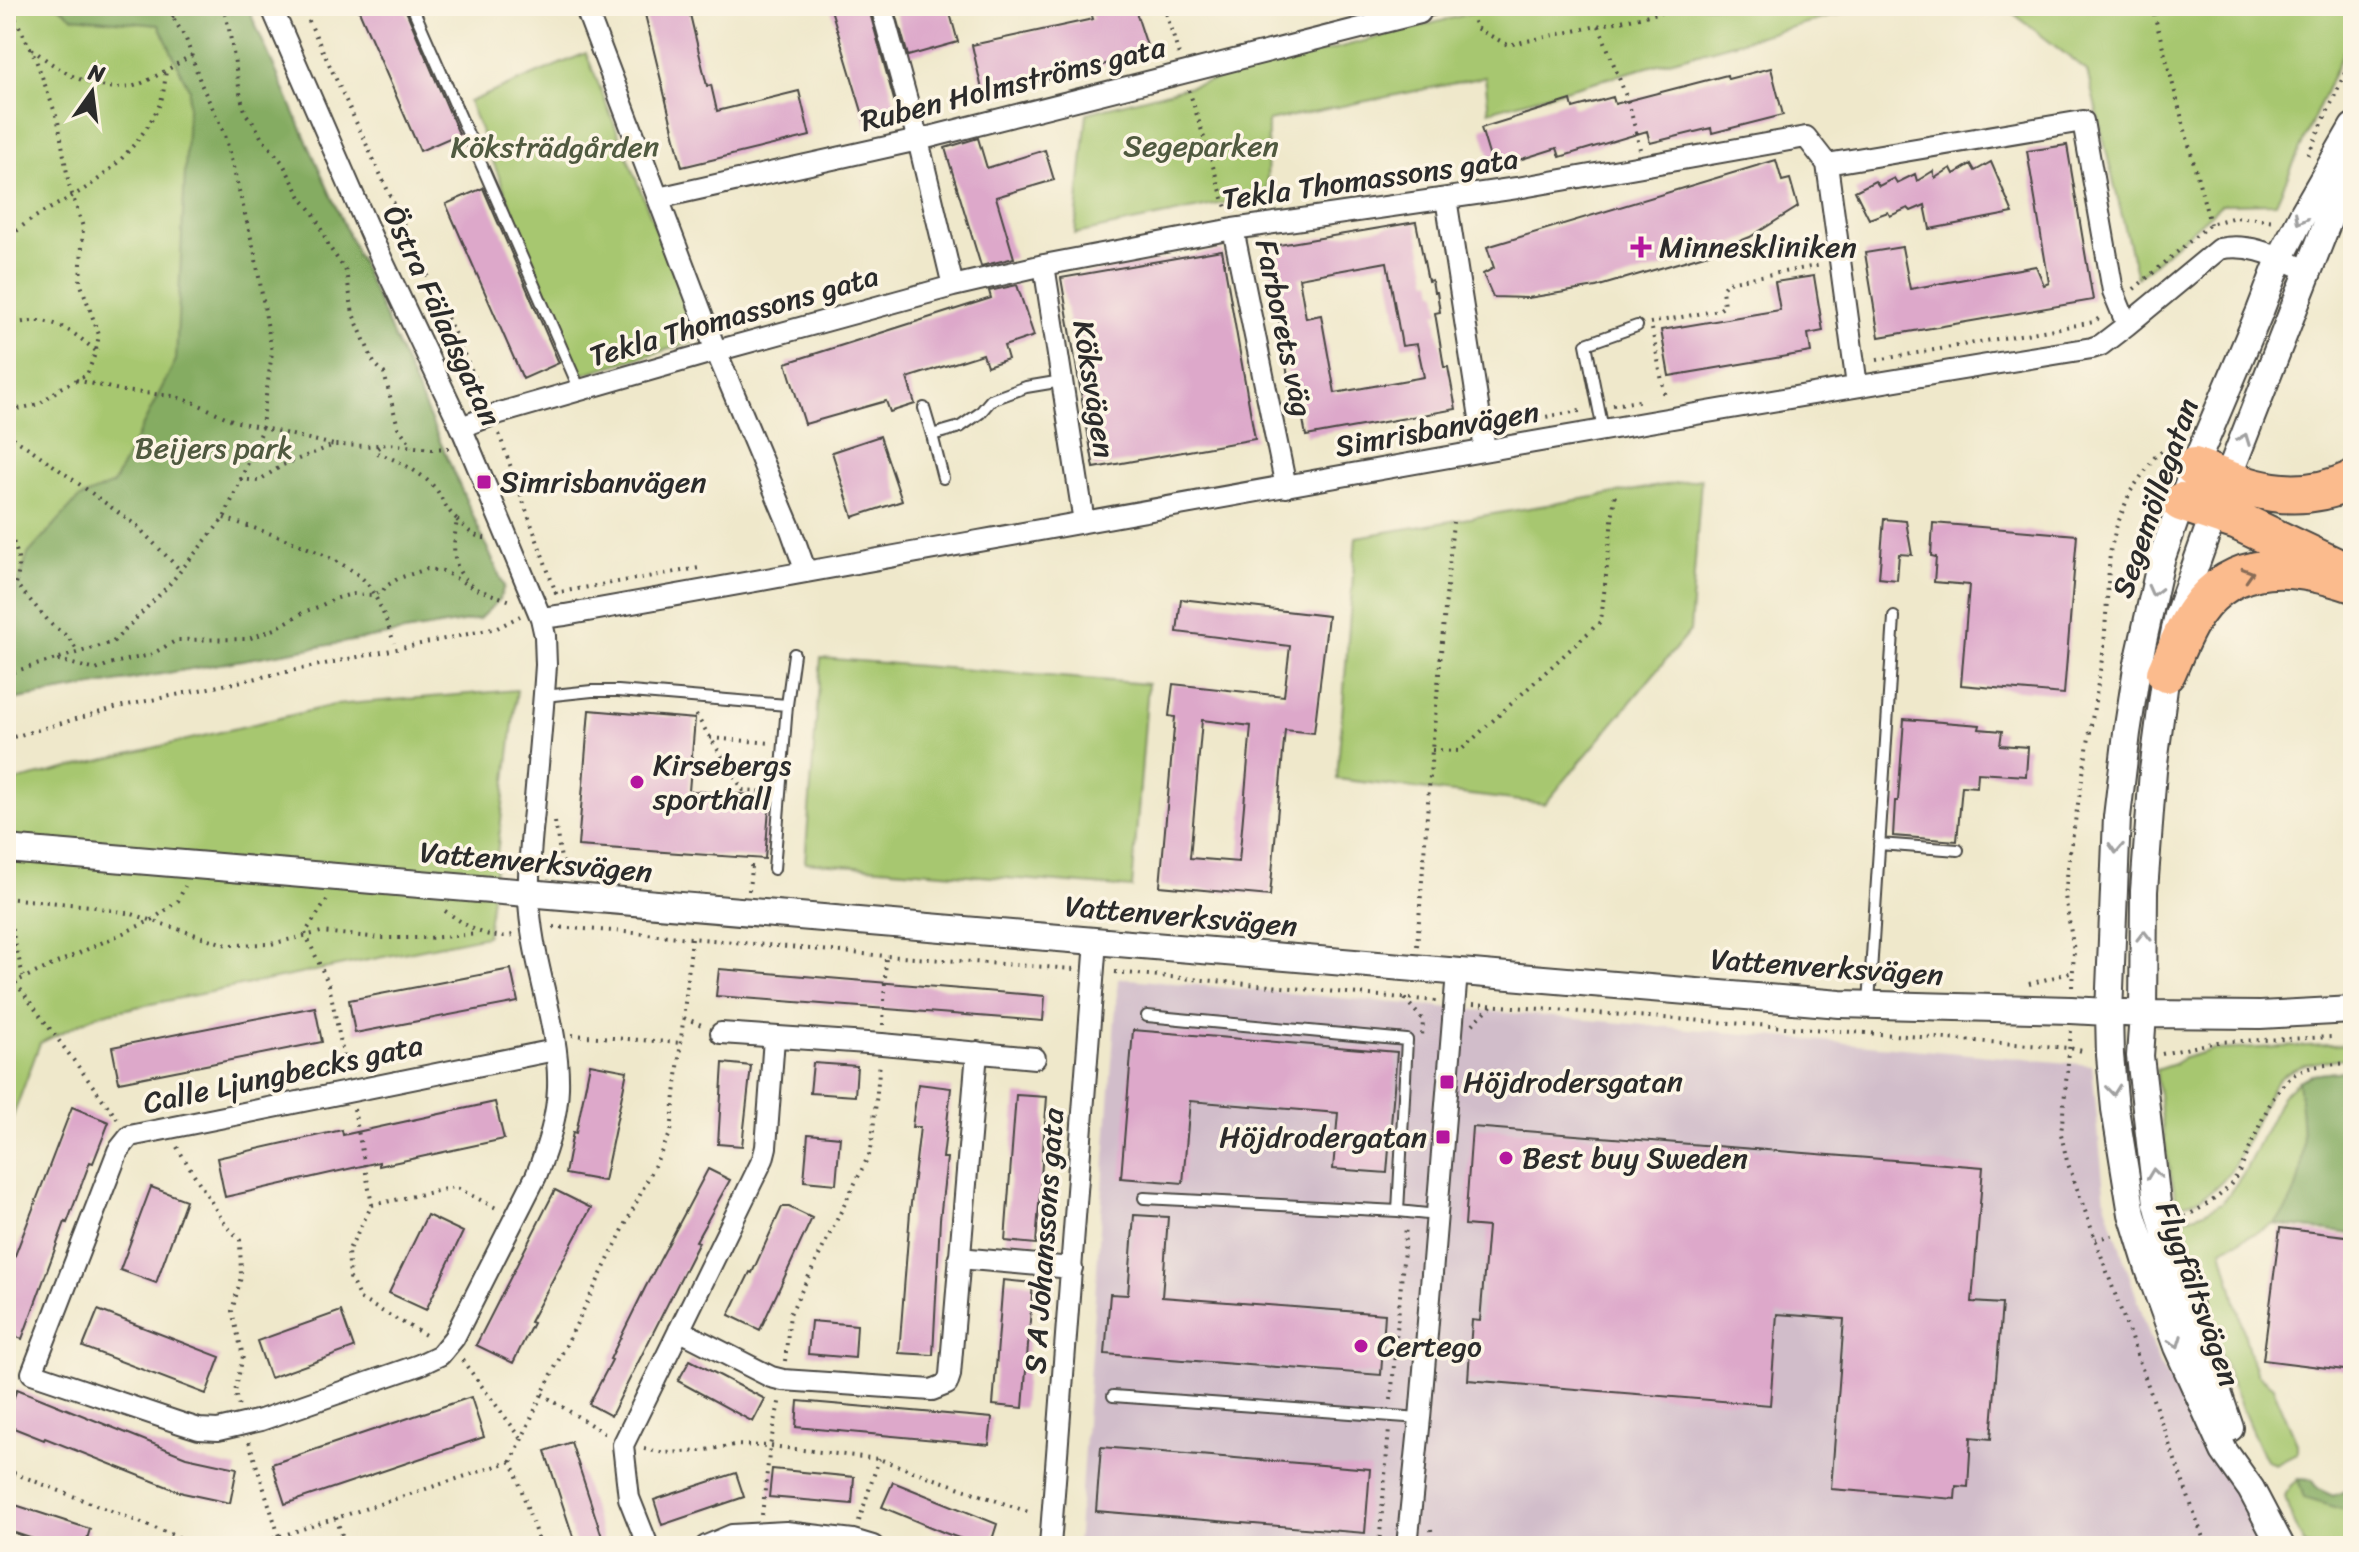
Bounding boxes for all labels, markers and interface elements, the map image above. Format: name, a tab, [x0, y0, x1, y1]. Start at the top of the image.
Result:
street label: Ruben Holmströms gata	[855, 20, 1172, 148]
north arrow	[52, 52, 132, 132]
text: N	[84, 52, 110, 94]
park label: Segeparken	[1123, 119, 1279, 173]
park label: Köksträdgården	[451, 120, 659, 174]
street label: Tekla Thomassons gata	[1218, 131, 1522, 227]
street label: Östra Fäladsgatan	[367, 196, 517, 436]
one-way arrow	[2295, 211, 2310, 226]
place label: Minneskliniken	[1659, 220, 1857, 274]
street label: Farborets väg	[1239, 234, 1329, 422]
marker: Minneskliniken	[1630, 236, 1652, 258]
street label: Tekla Thomassons gata	[583, 249, 885, 383]
street label: Köksvägen	[1056, 316, 1132, 462]
street label: Simrisbanvägen	[1331, 384, 1543, 474]
street label: Segemöllegatan	[2096, 391, 2214, 605]
park label: Beijers park	[135, 421, 293, 475]
one-way arrow	[2234, 433, 2251, 447]
place label: Simrisbanvägen	[500, 455, 707, 509]
marker: Simrisbanvägen	[475, 473, 493, 491]
one-way arrow	[2240, 567, 2254, 583]
one-way arrow	[2146, 583, 2163, 597]
place label: Kirsebergs sporthall	[652, 738, 792, 826]
marker: Kirsebergs sporthall	[628, 773, 646, 791]
street label: Vattenverksvägen	[417, 825, 655, 899]
one-way arrow	[2107, 842, 2124, 855]
street label: Vattenverksvägen	[1062, 879, 1300, 953]
one-way arrow	[2135, 929, 2153, 942]
street label: Vattenverksvägen	[1709, 932, 1945, 1002]
street label: Calle Ljungbecks gata	[138, 1018, 428, 1130]
place label: Höjdrodersgatan	[1463, 1055, 1683, 1109]
marker: Höjdrodersgatan	[1438, 1073, 1456, 1091]
one-way arrow	[2105, 1084, 2122, 1097]
street label: S A Johanssons gata	[1008, 1106, 1080, 1376]
place label: Höjdrodergatan	[1219, 1110, 1427, 1164]
marker: Höjdrodergatan	[1434, 1128, 1452, 1146]
place label: Best buy Sweden	[1522, 1131, 1748, 1185]
marker: Best buy Sweden	[1497, 1149, 1515, 1167]
one-way arrow	[2146, 1167, 2163, 1181]
street label: Flygfältsvägen	[2139, 1194, 2257, 1394]
place label: Certego	[1377, 1319, 1482, 1373]
one-way arrow	[2166, 1334, 2183, 1348]
marker: Certego	[1352, 1337, 1370, 1355]

